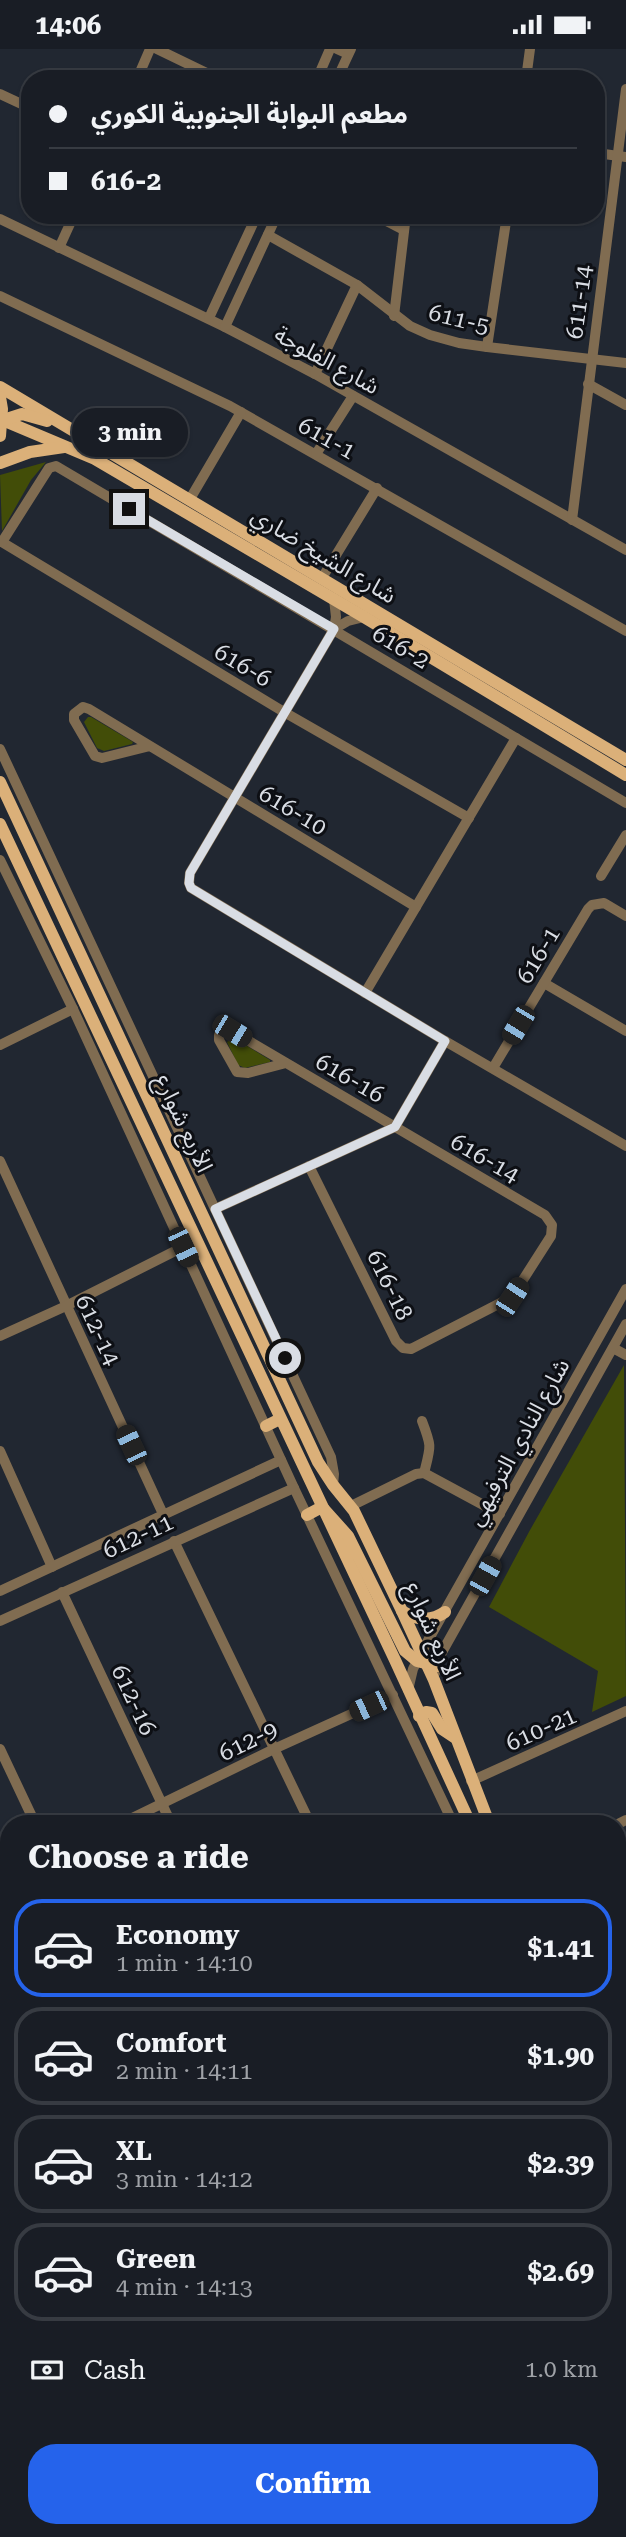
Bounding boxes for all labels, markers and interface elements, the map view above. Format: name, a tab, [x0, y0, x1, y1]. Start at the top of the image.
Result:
text: 14:06	[35, 10, 101, 40]
text: مطعم البوابة الجنوبية الكوري	[91, 99, 408, 129]
text: 616-2	[91, 166, 161, 196]
street label: 611-14	[561, 263, 598, 341]
street label: 611-5	[426, 299, 492, 340]
street label: شارع الفلوجة	[268, 321, 384, 403]
callout: 3 min	[71, 407, 187, 456]
street label: 611-1	[293, 412, 360, 465]
text: 3 min	[98, 419, 162, 446]
route end	[113, 493, 145, 525]
street label: شارع الشيخ ضاري	[245, 502, 401, 612]
street label: 616-2	[367, 620, 434, 675]
street label: 616-6	[209, 638, 276, 693]
street label: 616-10	[254, 780, 332, 841]
street label: 616-1	[511, 922, 566, 989]
car	[499, 1002, 538, 1048]
car	[209, 1011, 256, 1051]
street label: 616-16	[311, 1048, 389, 1109]
street label: الأربع شوارع	[146, 1070, 218, 1178]
street label: 616-14	[446, 1128, 524, 1189]
car	[165, 1224, 202, 1270]
street label: 616-18	[361, 1246, 418, 1325]
car	[492, 1274, 533, 1320]
street label: 612-14	[70, 1291, 126, 1370]
route start	[269, 1342, 301, 1374]
street label: شارع النادي الترفيهي	[461, 1354, 578, 1532]
car	[113, 1422, 150, 1468]
street label: 612-11	[99, 1508, 178, 1564]
car	[466, 1553, 505, 1599]
street label: الأربع شوارع	[396, 1578, 466, 1686]
street label: 612-16	[106, 1661, 162, 1740]
car	[346, 1688, 393, 1724]
street label: 610-21	[502, 1702, 581, 1757]
street label: 612-9	[215, 1716, 282, 1767]
text: Choose a ride	[28, 1838, 249, 1876]
icon: car	[32, 1917, 95, 1980]
text: Economy	[116, 1920, 239, 1950]
text: $1.41	[528, 1933, 594, 1963]
text: 1 min · 14:10	[116, 1950, 253, 1977]
icon: car	[32, 2025, 95, 2088]
text: Comfort	[116, 2028, 226, 2058]
text: $1.90	[528, 2041, 594, 2071]
text: 2 min · 14:11	[116, 2058, 253, 2085]
icon: car	[32, 2133, 95, 2196]
text: XL	[116, 2136, 152, 2166]
text: $2.39	[528, 2149, 594, 2179]
text: 3 min · 14:12	[116, 2166, 253, 2193]
icon: car	[32, 2241, 95, 2304]
text: Green	[116, 2244, 196, 2274]
text: $2.69	[528, 2257, 594, 2287]
text: 4 min · 14:13	[116, 2274, 253, 2301]
icon: cash	[28, 2351, 66, 2389]
text: Cash	[84, 2355, 146, 2385]
text: 1.0 km	[525, 2356, 598, 2383]
button: Confirm	[28, 2444, 598, 2524]

